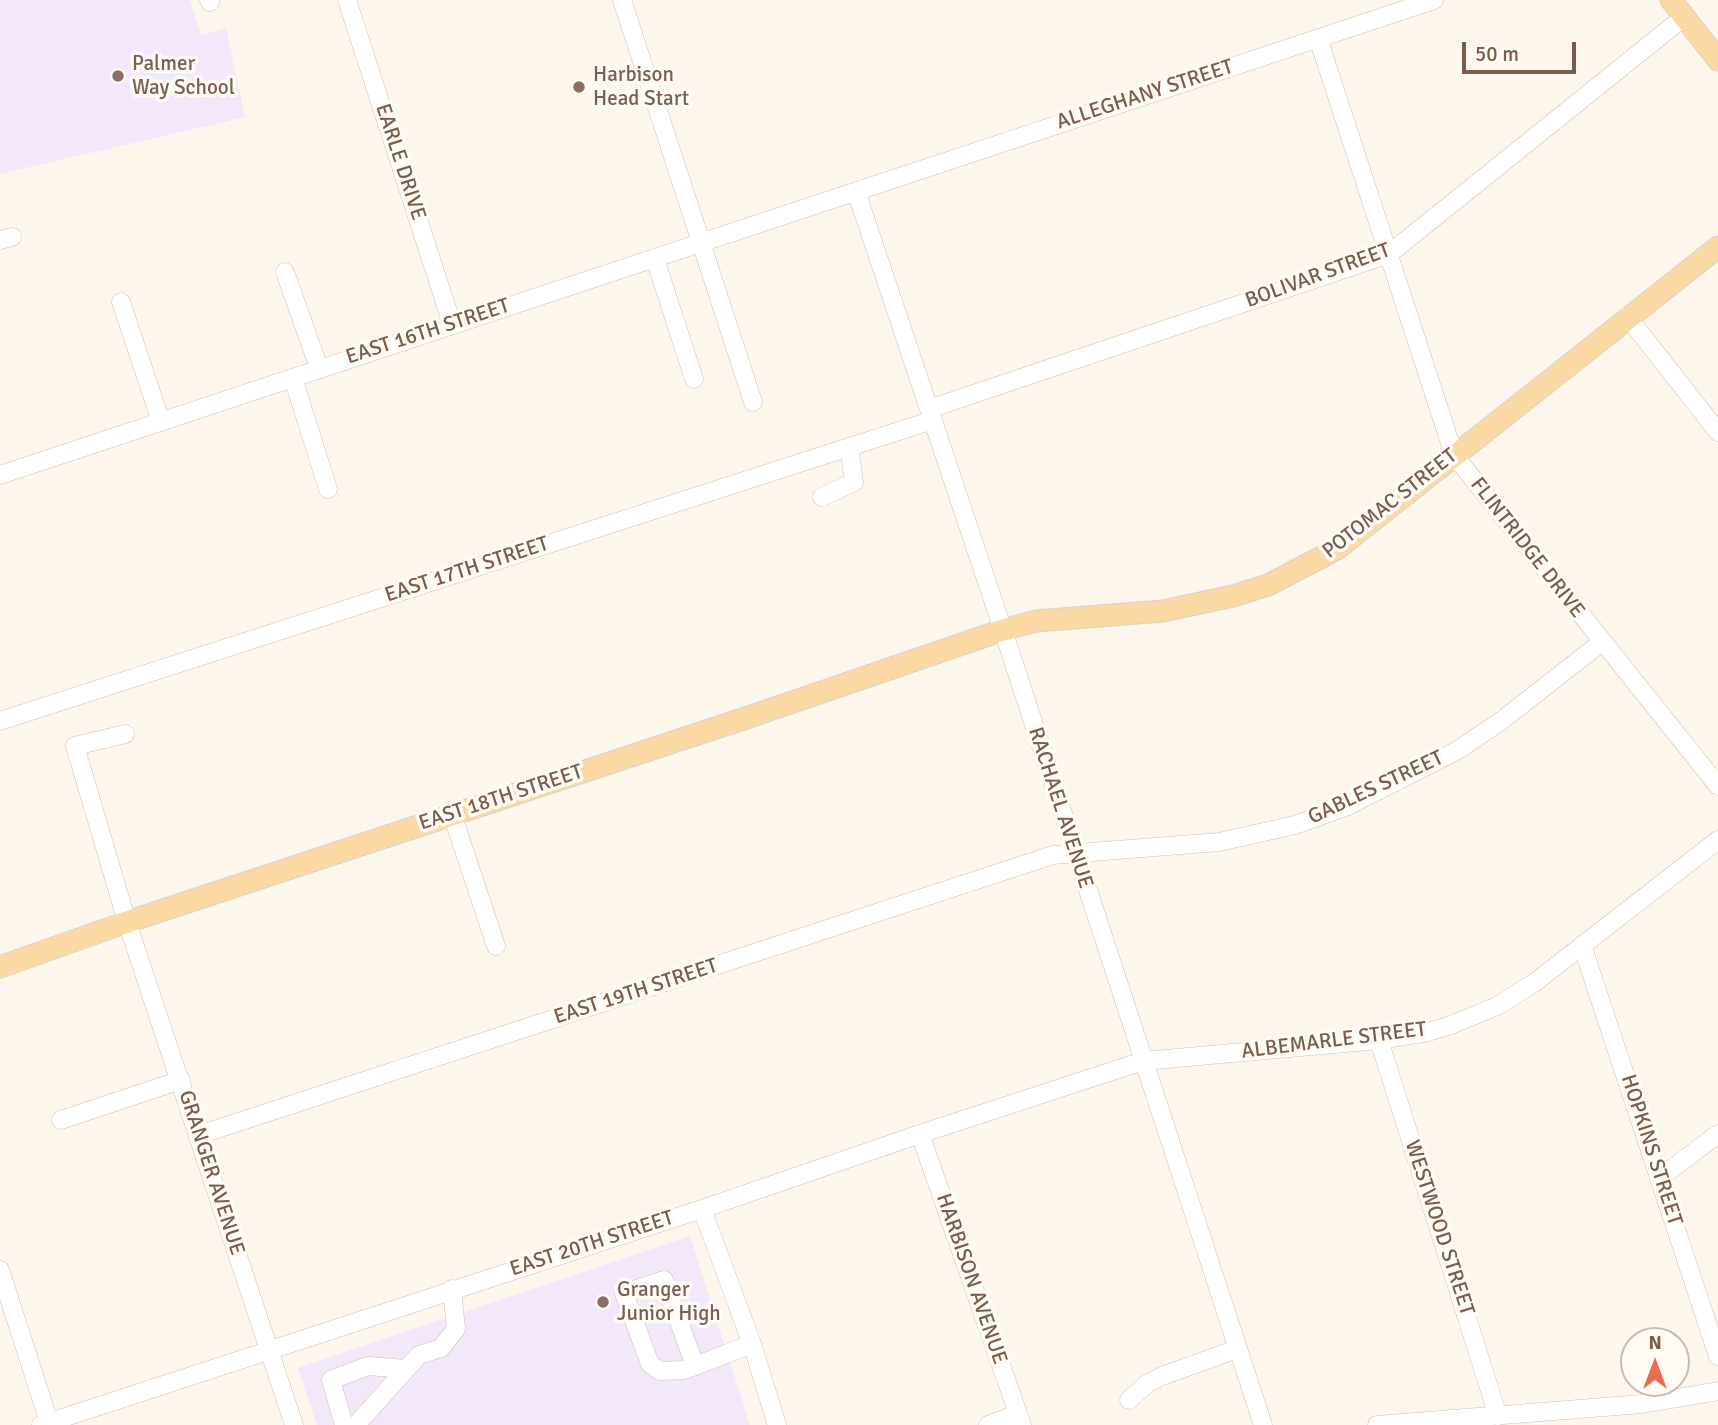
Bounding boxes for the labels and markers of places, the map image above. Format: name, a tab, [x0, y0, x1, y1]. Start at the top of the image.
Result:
place label: Palmer Way School	[132, 51, 235, 101]
place label: Harbison Head Start	[593, 62, 689, 112]
marker: Palmer Way School	[110, 68, 126, 84]
marker: Harbison Head Start	[571, 79, 587, 95]
place label: Granger Junior High	[617, 1277, 721, 1327]
marker: Granger Junior High	[595, 1294, 611, 1310]

